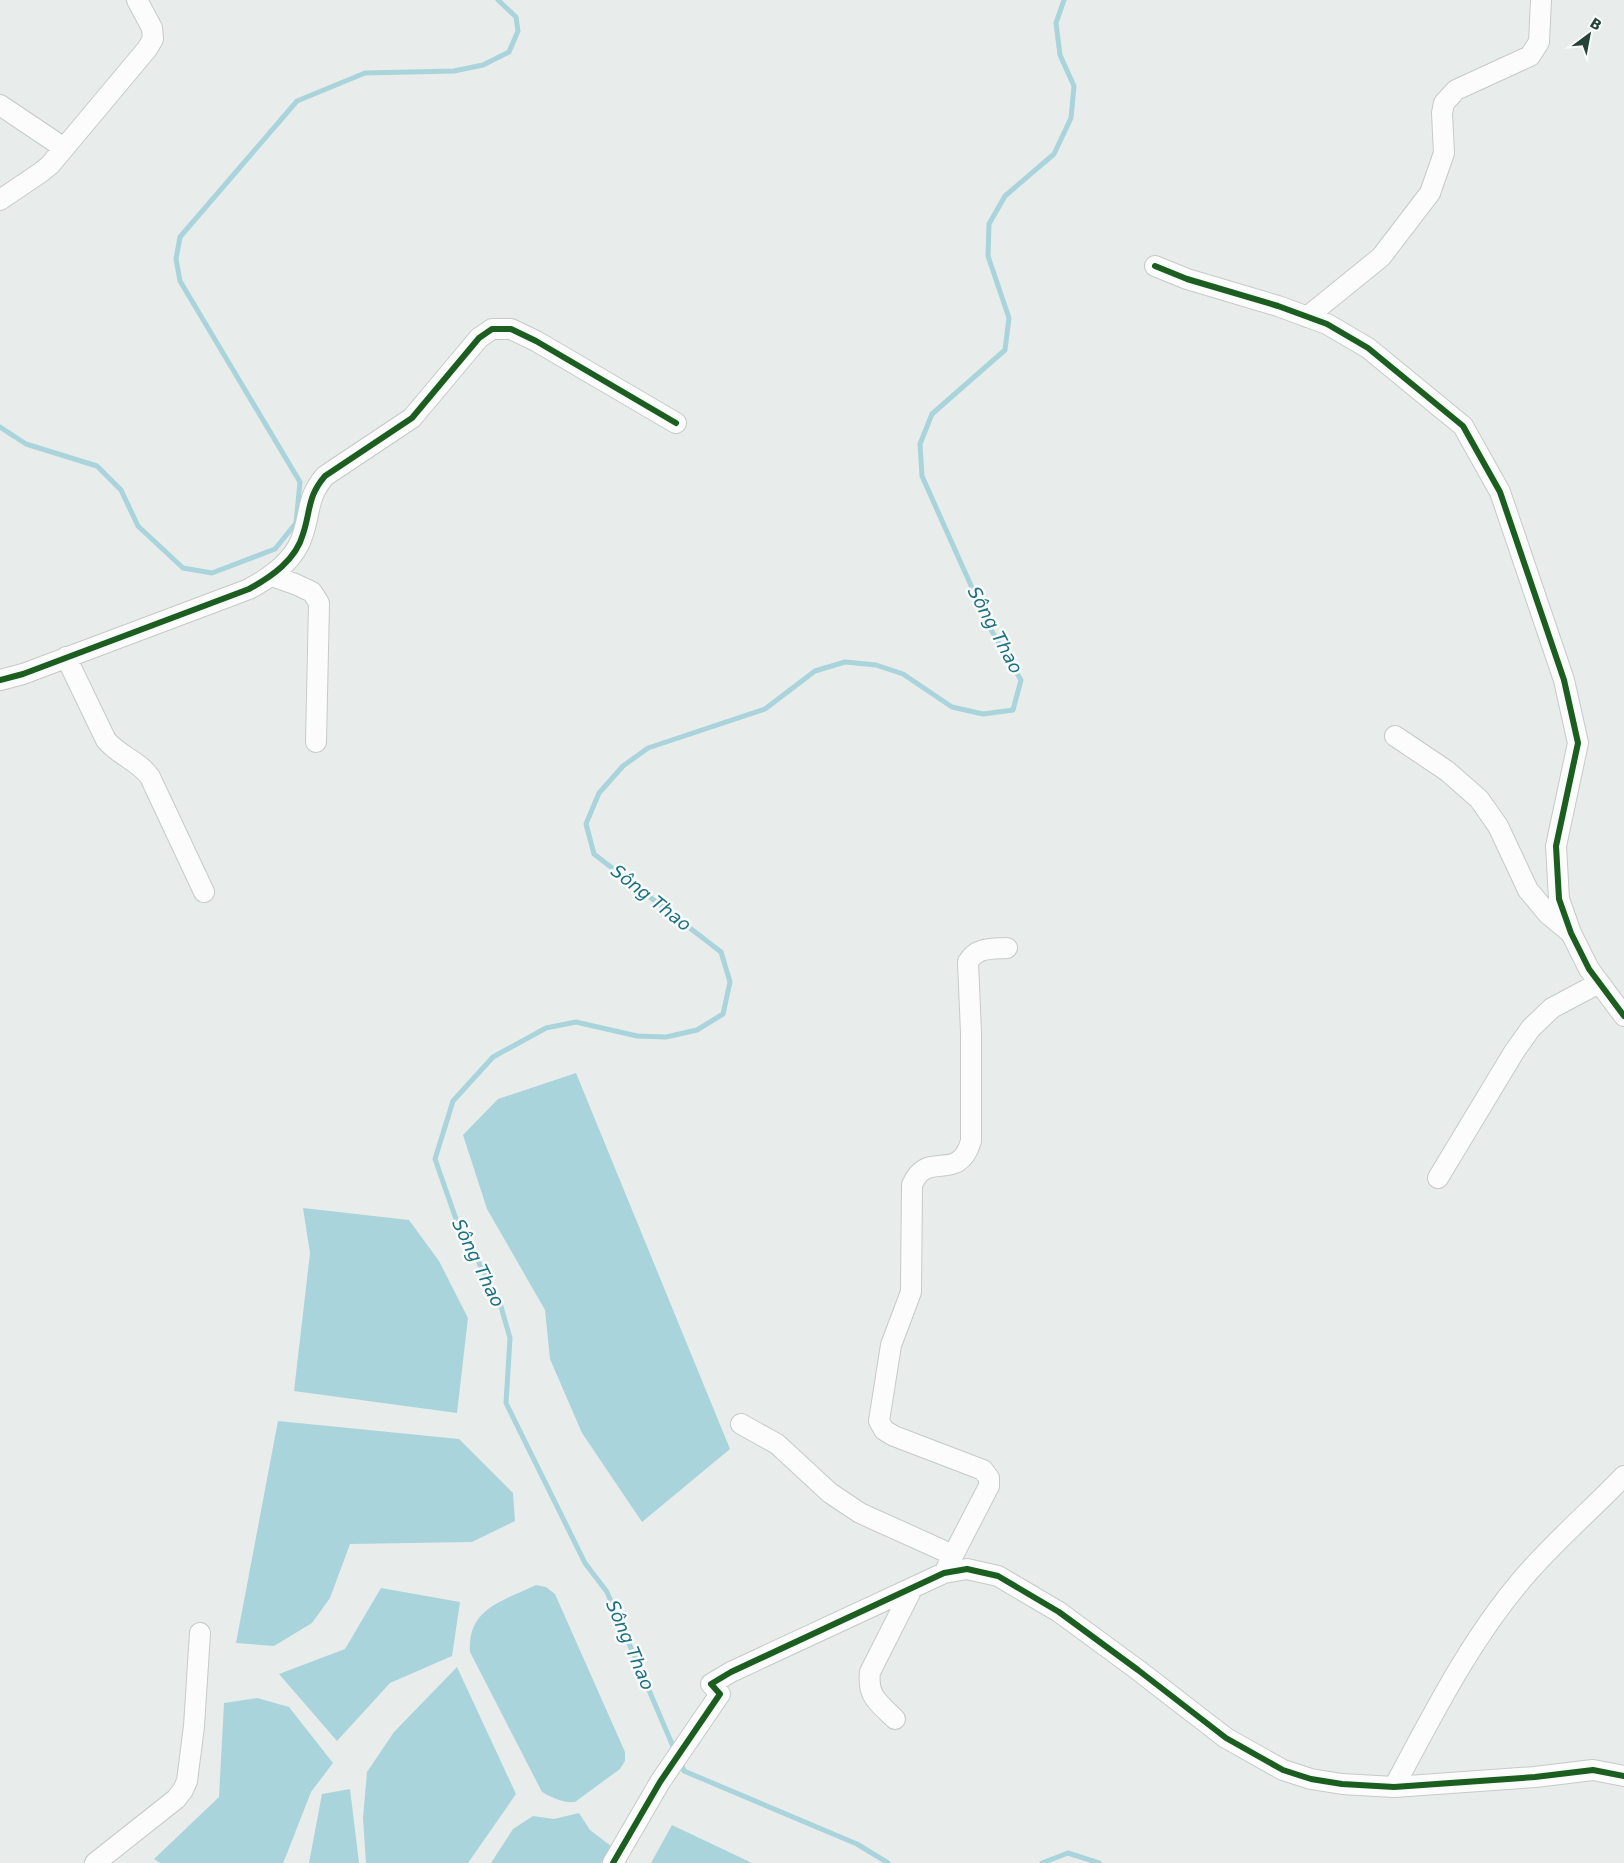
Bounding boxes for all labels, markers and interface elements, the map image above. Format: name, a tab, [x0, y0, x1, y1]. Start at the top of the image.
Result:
north arrow	[1564, 10, 1614, 60]
text: B	[1587, 14, 1605, 34]
water label: Sông Thao	[964, 583, 1027, 677]
water label: Sông Thao	[607, 860, 695, 935]
water label: Sông Thao	[448, 1215, 509, 1310]
water label: Sông Thao	[602, 1597, 659, 1693]

